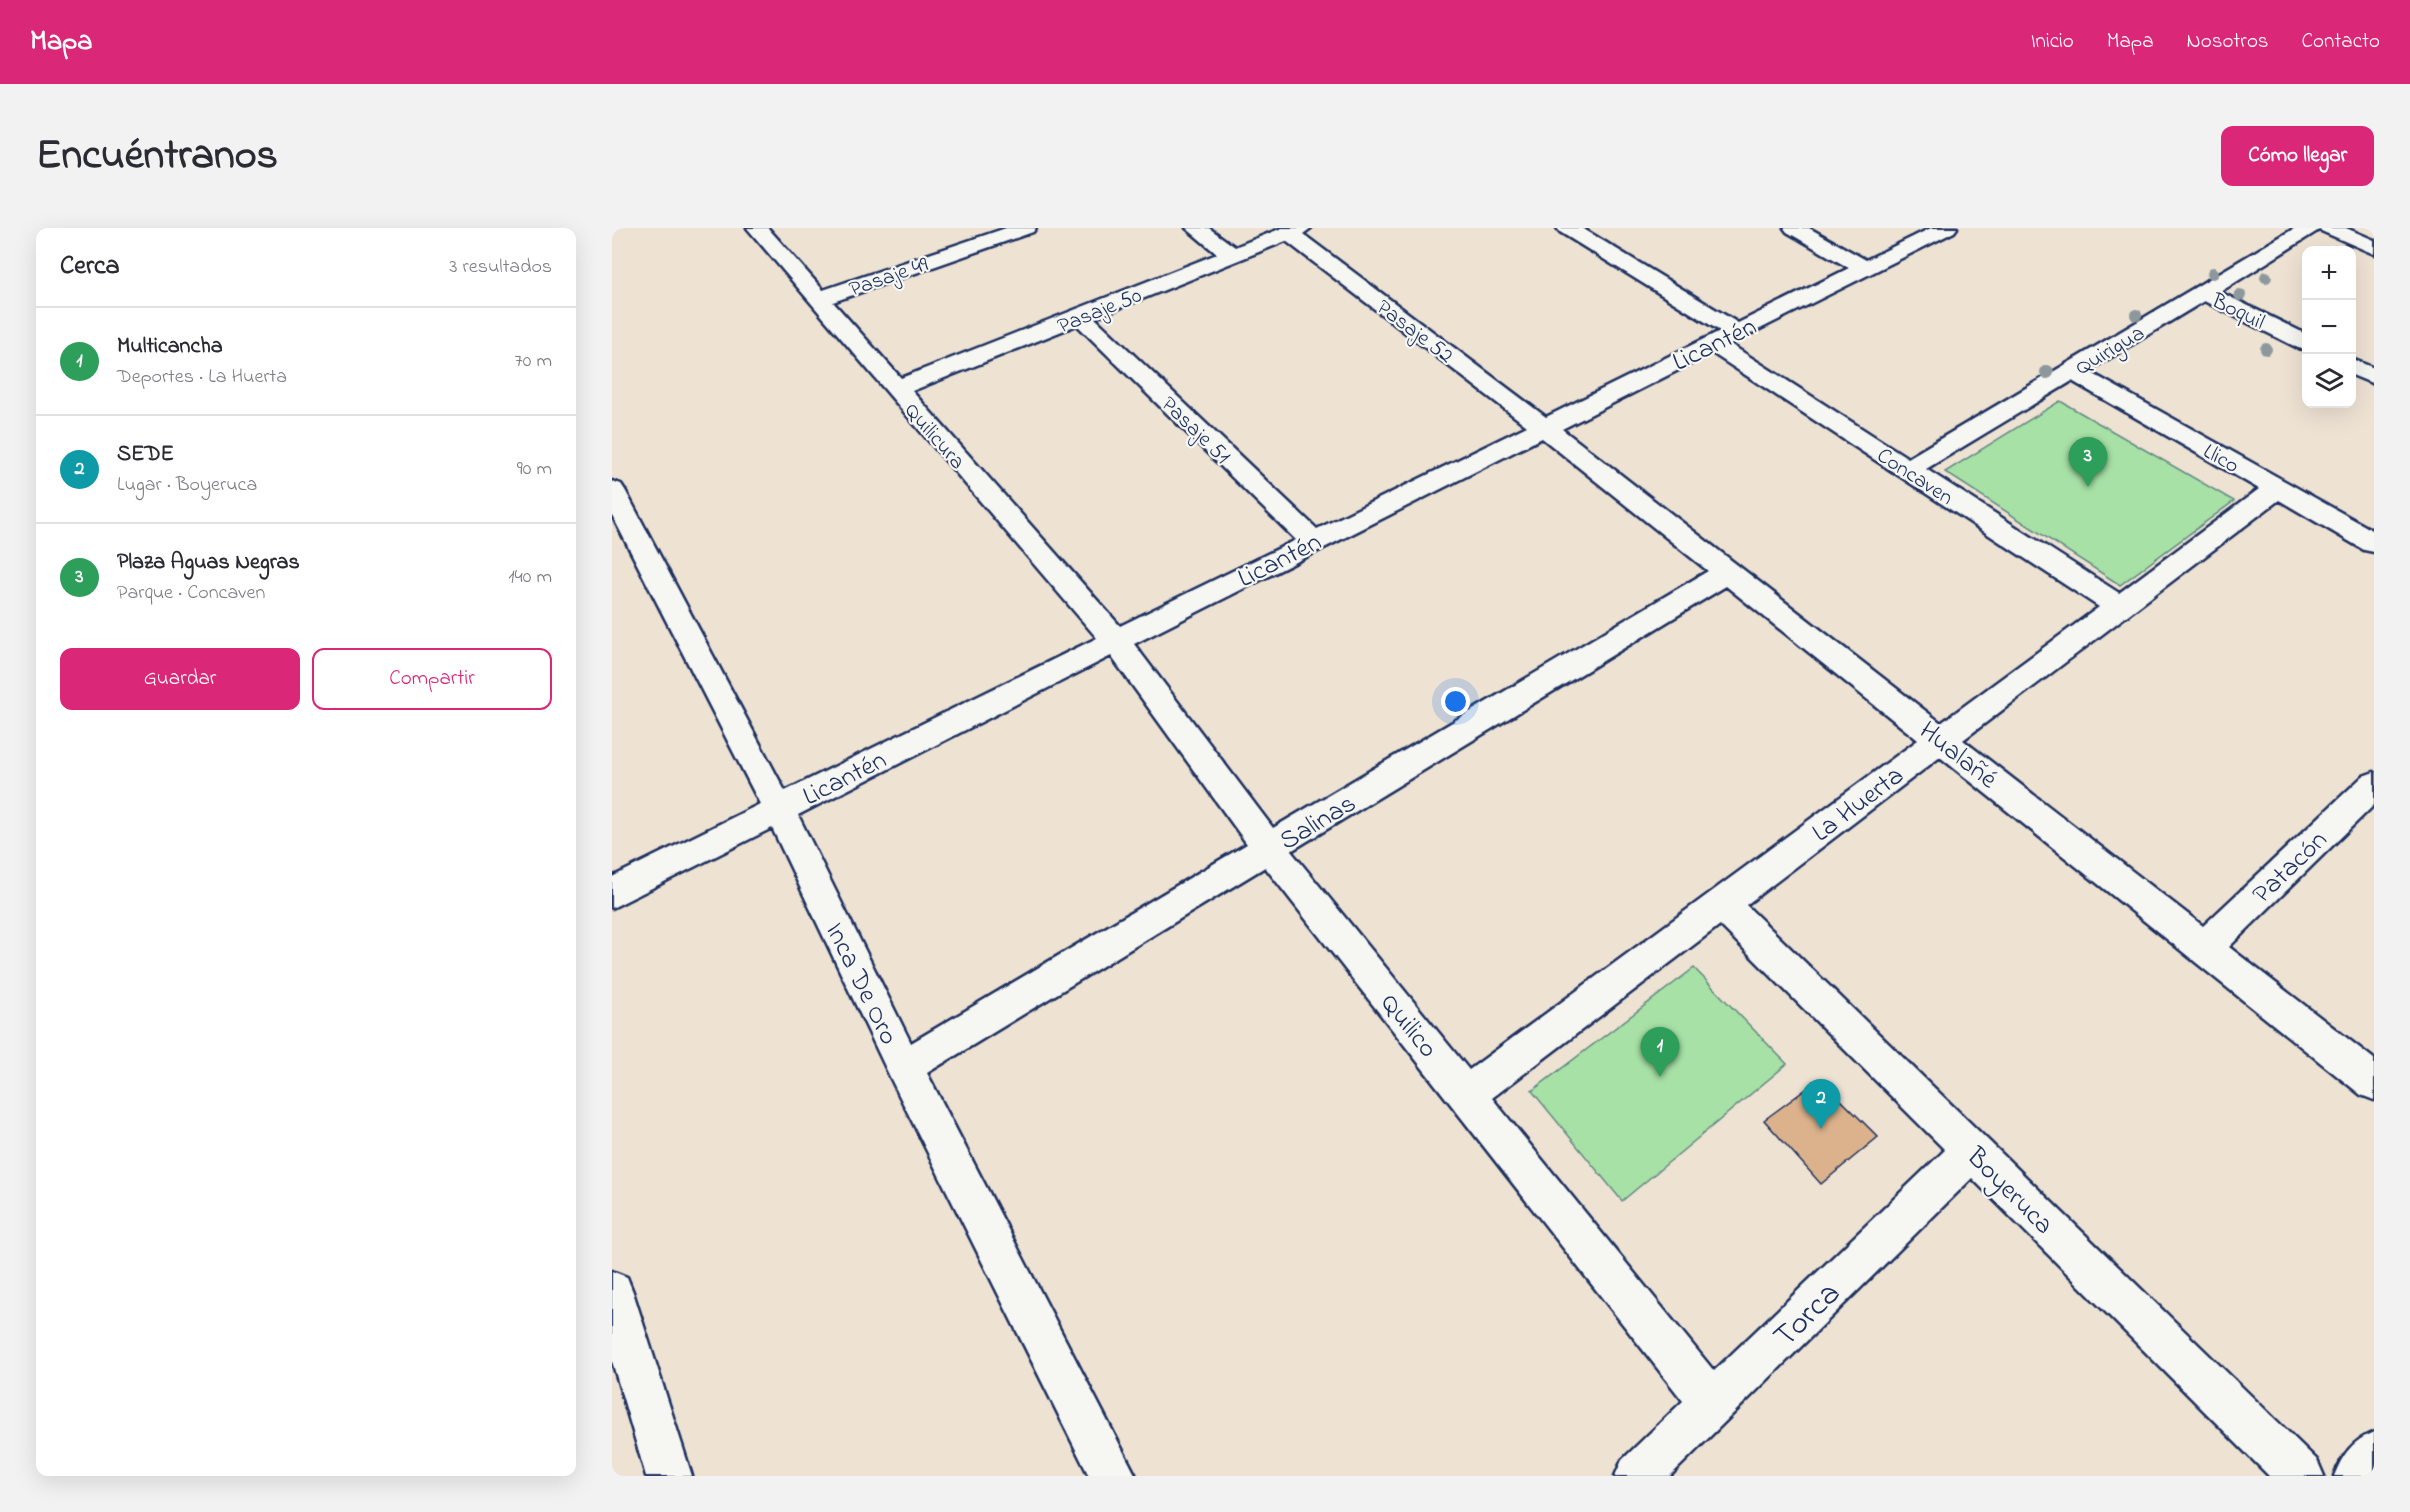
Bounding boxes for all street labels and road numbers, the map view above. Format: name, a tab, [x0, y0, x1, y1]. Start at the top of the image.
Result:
street label: Pasaje 49	[845, 249, 933, 306]
street label: Pasaje 50	[1053, 280, 1147, 343]
street label: Boquil	[2205, 286, 2270, 339]
street label: Pasaje 52	[1369, 293, 1460, 372]
street label: Licantén	[1666, 308, 1764, 382]
street label: Quirigua	[2070, 318, 2152, 386]
street label: Pasaje 51	[1153, 390, 1237, 472]
street label: Quilicura	[896, 397, 972, 477]
street label: Llico	[2197, 437, 2244, 483]
street label: Concaven	[1870, 441, 1959, 514]
street label: Licantén	[1232, 524, 1329, 599]
street label: Hualañé	[1910, 713, 2006, 800]
street label: Licantén	[797, 742, 894, 817]
street label: La Huerta	[1804, 757, 1913, 853]
street label: Salinas	[1273, 785, 1364, 861]
street label: Patacón	[2244, 822, 2337, 914]
street label: Inca De Oro	[814, 916, 907, 1052]
street label: Quilico	[1370, 986, 1446, 1067]
street label: Boyeruca	[1956, 1139, 2062, 1244]
street label: Torca	[1763, 1272, 1852, 1360]

